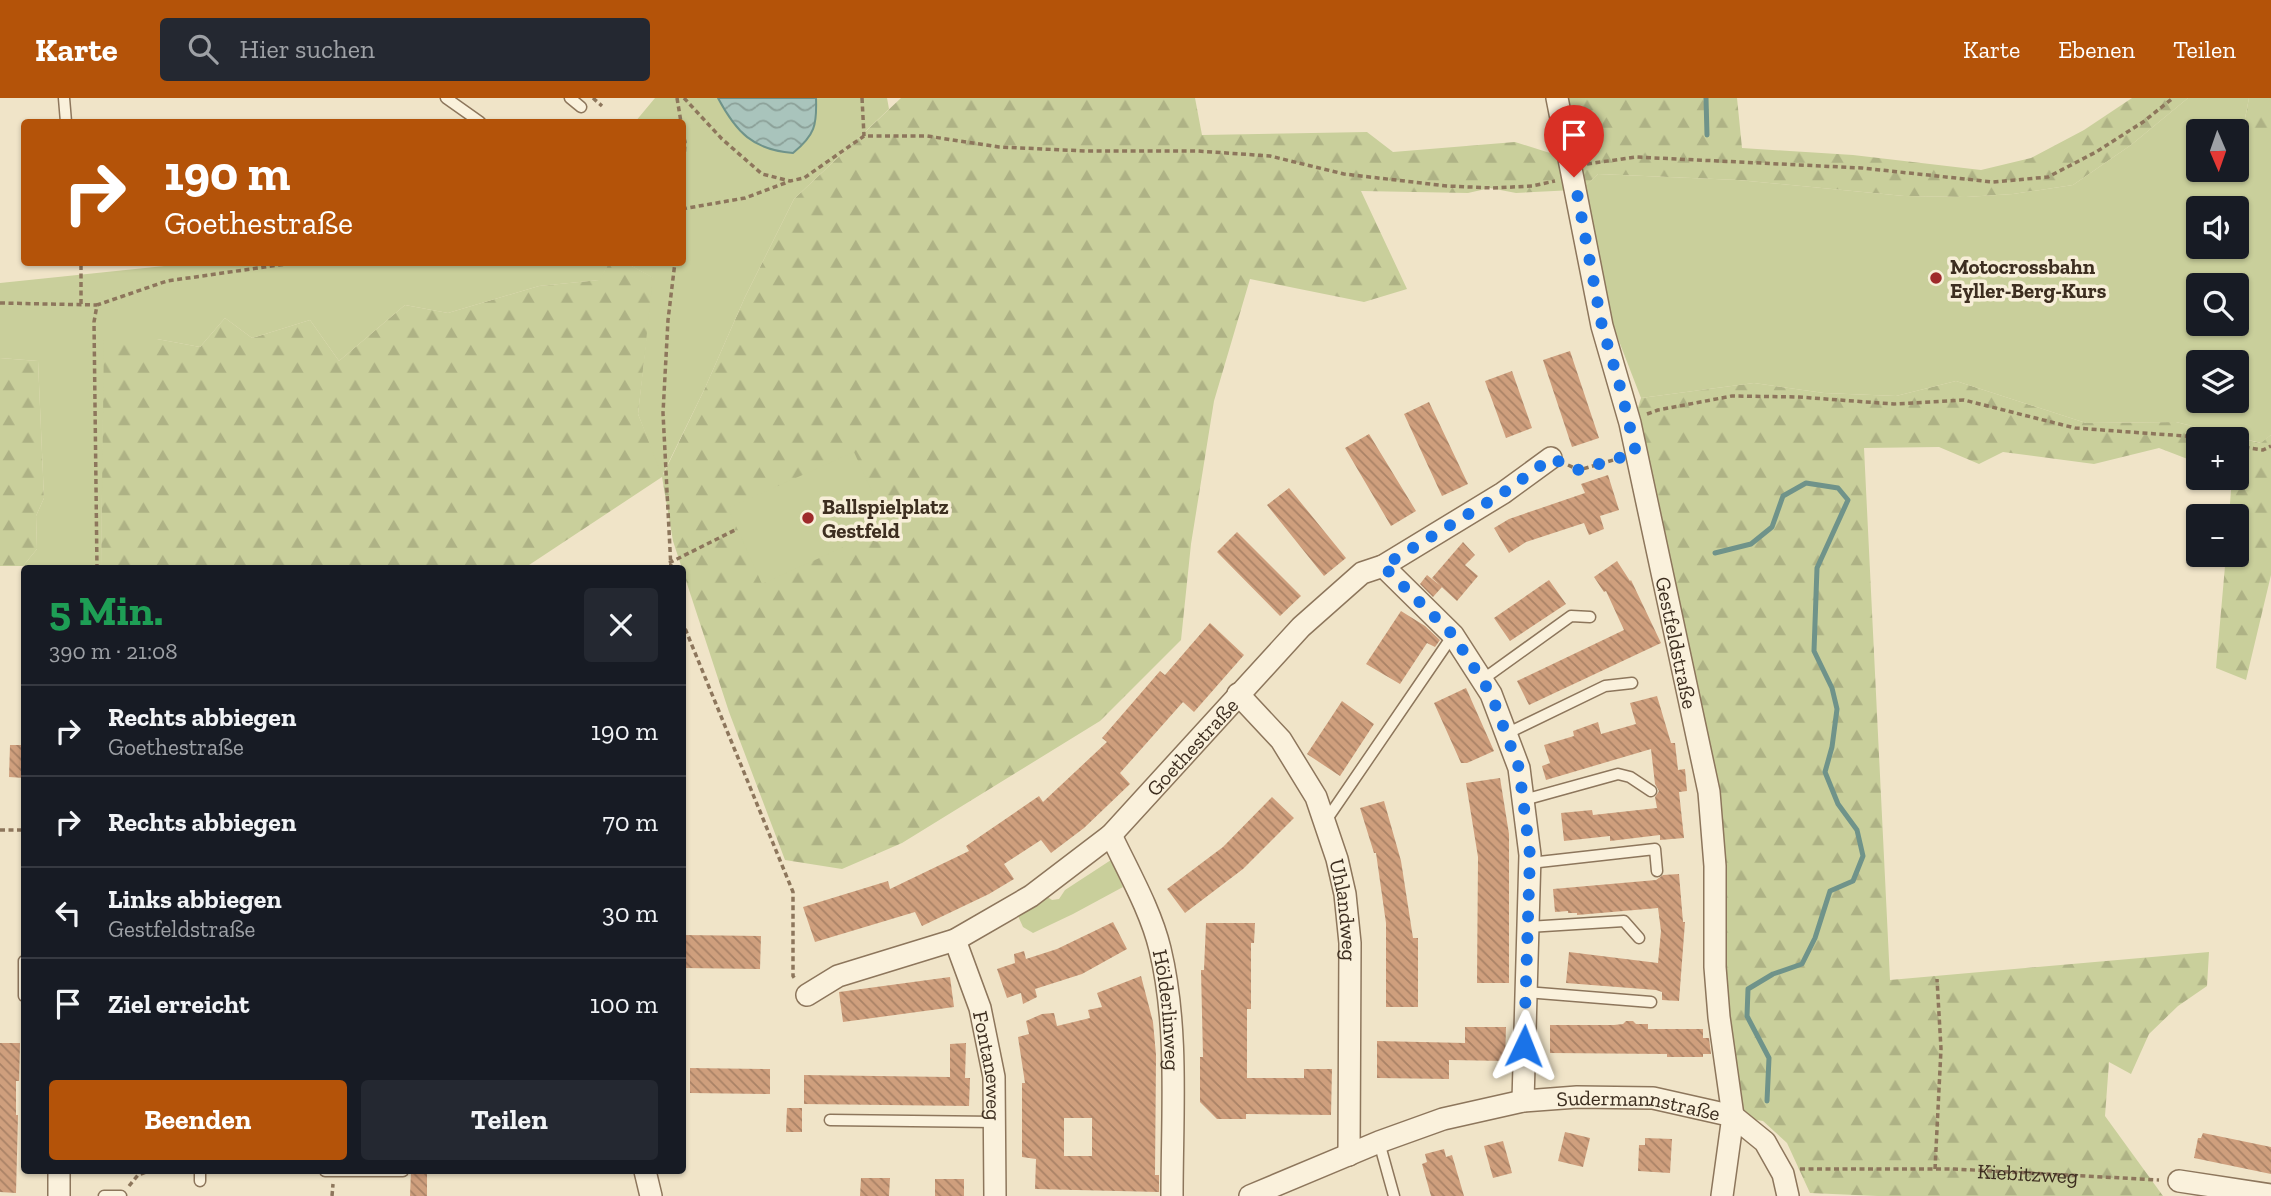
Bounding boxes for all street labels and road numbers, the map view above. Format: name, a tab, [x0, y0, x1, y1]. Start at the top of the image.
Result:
street label: Gestfeldstraße	[1651, 574, 1703, 711]
street label: Goethestraße	[1141, 692, 1243, 801]
street label: Uhlandweg	[1325, 856, 1363, 962]
street label: Hölderlinweg	[1148, 947, 1186, 1072]
street label: Fontaneweg	[968, 1008, 1007, 1121]
street label: Sudermannstraße	[1556, 1084, 1723, 1125]
street label: Kiebitzweg	[1977, 1158, 2080, 1188]

